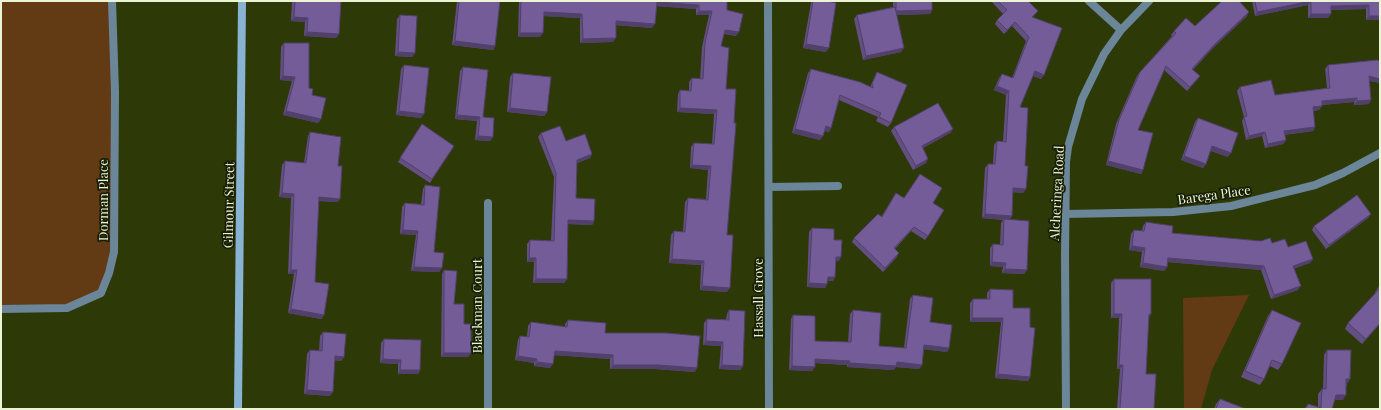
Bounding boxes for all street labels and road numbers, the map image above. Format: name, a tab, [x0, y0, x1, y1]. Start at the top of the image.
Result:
street label: Alcheringa Road	[1045, 144, 1067, 242]
street label: Dorman Place	[94, 159, 111, 241]
street label: Gilmour Street	[219, 161, 237, 248]
street label: Barega Place	[1176, 180, 1252, 208]
street label: Blackman Court	[468, 258, 485, 353]
street label: Hassall Grove	[749, 258, 766, 338]

